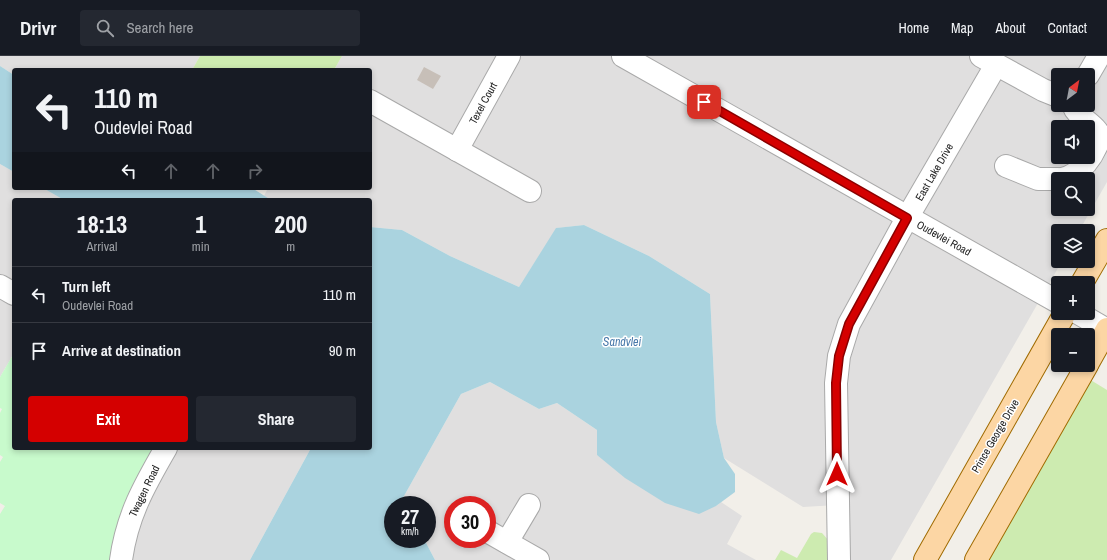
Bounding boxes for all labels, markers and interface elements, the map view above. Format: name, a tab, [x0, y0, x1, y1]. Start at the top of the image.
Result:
search box	[80, 10, 360, 46]
text: Drivr	[20, 15, 56, 41]
icon: search	[94, 17, 116, 39]
text: Search here	[126, 17, 193, 38]
text: Home	[898, 19, 929, 37]
text: Map	[951, 19, 973, 37]
text: About	[995, 19, 1025, 37]
text: Contact	[1047, 19, 1087, 37]
north arrow	[1051, 68, 1095, 112]
map controls	[1051, 68, 1095, 372]
text: 110 m	[94, 79, 158, 117]
street label: Texel Court	[466, 79, 500, 126]
icon: left	[28, 84, 80, 136]
pin	[687, 85, 721, 119]
icon: arrive	[693, 91, 715, 113]
text: Oudevlei Road	[94, 115, 192, 140]
button: sound	[1051, 120, 1095, 164]
street label: East Lake Drive	[912, 141, 956, 203]
icon: left	[118, 160, 140, 182]
icon: ahead	[160, 160, 182, 182]
icon: ahead	[202, 160, 224, 182]
icon: right	[244, 160, 266, 182]
button: search	[1051, 172, 1095, 216]
text: 18:13	[77, 208, 127, 240]
text: 1	[195, 208, 206, 240]
text: 200	[274, 208, 307, 240]
street label: Oudevlei Road	[914, 217, 974, 259]
button: layers	[1051, 224, 1095, 268]
text: Arrival	[87, 238, 117, 255]
text: min	[192, 238, 210, 255]
text: m	[286, 238, 295, 255]
text: Turn left	[62, 276, 110, 297]
button: +	[1051, 276, 1095, 320]
icon: left	[28, 284, 50, 306]
text: 110 m	[323, 284, 356, 305]
text: Oudevlei Road	[62, 297, 133, 314]
button: −	[1051, 328, 1095, 372]
water label: Sandvlei	[603, 334, 641, 350]
icon: arrive	[28, 340, 50, 362]
text: Arrive at destination	[62, 340, 181, 361]
text: 90 m	[329, 340, 356, 361]
button: Exit	[28, 396, 188, 442]
button: Share	[196, 396, 356, 442]
street label: Prince George Drive	[968, 397, 1022, 475]
position arrow	[816, 453, 858, 495]
street label: Twagen Road	[126, 463, 162, 519]
speed limit sign: 30	[444, 496, 496, 548]
text: 27	[401, 503, 419, 530]
text: km/h	[401, 525, 419, 538]

